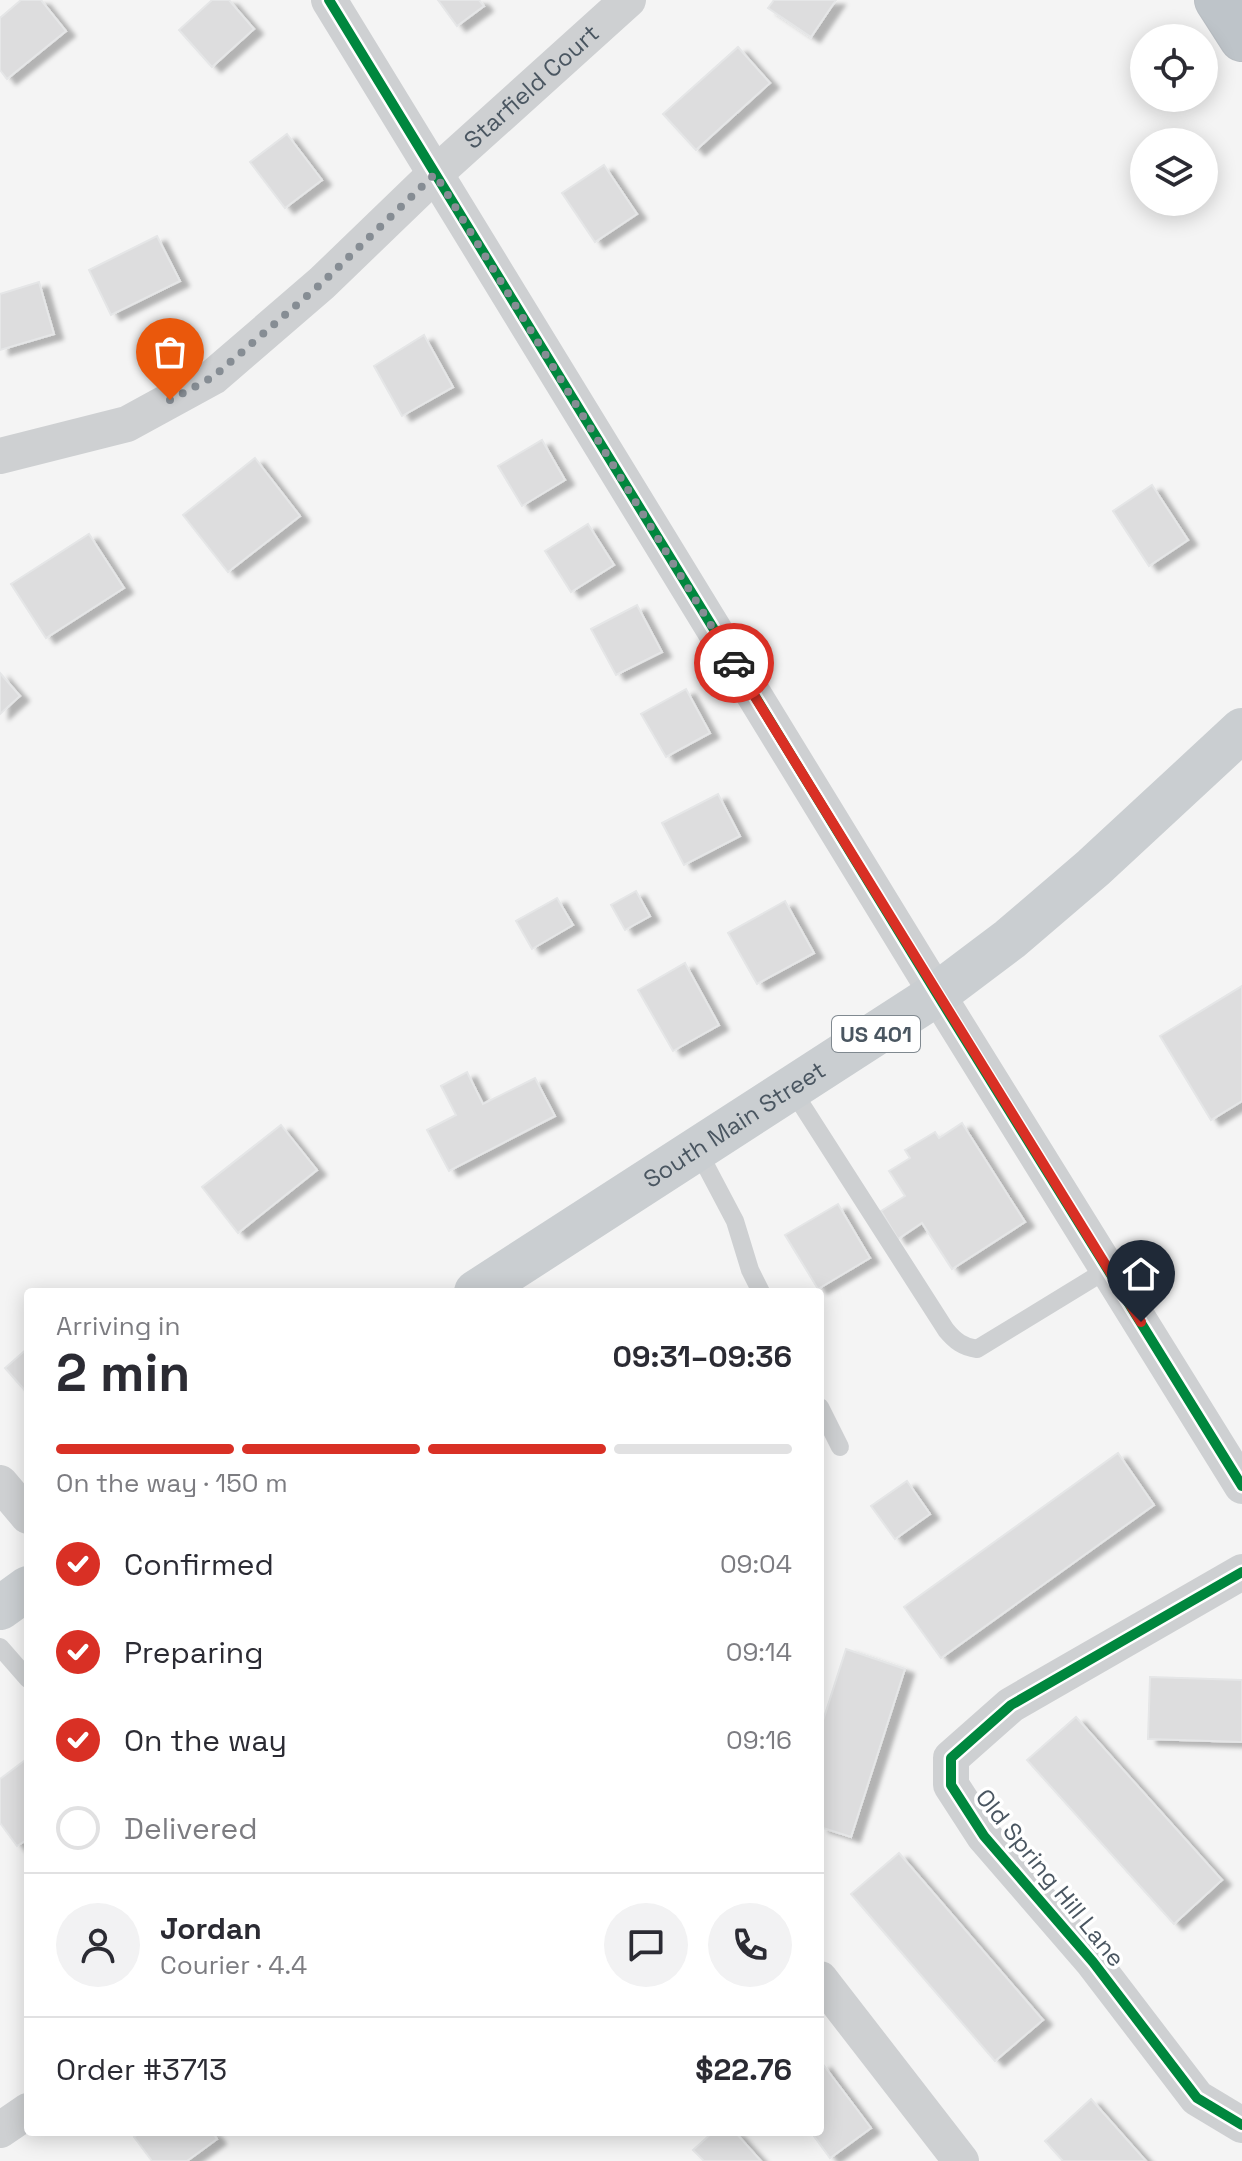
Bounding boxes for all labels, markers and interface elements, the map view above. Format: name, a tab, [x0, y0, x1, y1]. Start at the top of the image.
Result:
street label: Starfield Court	[457, 18, 605, 155]
map controls	[1130, 24, 1218, 216]
button: locate	[1130, 24, 1218, 112]
button: layers	[1130, 128, 1218, 216]
pin	[136, 318, 204, 400]
icon: bag	[148, 330, 192, 374]
courier	[694, 623, 774, 703]
icon: car	[712, 641, 756, 685]
road number: US 401	[832, 1016, 920, 1052]
street label: South Main Street	[637, 1054, 831, 1195]
pin	[1107, 1240, 1175, 1322]
icon: home	[1119, 1252, 1163, 1296]
text: Arriving in	[56, 1309, 180, 1343]
text: 09:31–09:36	[613, 1337, 792, 1376]
text: 2 min	[56, 1340, 190, 1406]
text: On the way · 150 m	[56, 1466, 288, 1500]
icon: check	[56, 1542, 100, 1586]
text: Confirmed	[124, 1545, 274, 1584]
text: 09:04	[720, 1547, 792, 1581]
icon: check	[56, 1630, 100, 1674]
text: Preparing	[124, 1633, 263, 1672]
text: 09:14	[726, 1635, 792, 1669]
icon: check	[56, 1718, 100, 1762]
text: On the way	[124, 1721, 287, 1760]
text: 09:16	[726, 1723, 792, 1757]
street label: Old Spring Hill Lane	[969, 1782, 1132, 1973]
text: Delivered	[124, 1809, 258, 1848]
button: person	[56, 1903, 140, 1987]
button: chat	[604, 1903, 688, 1987]
button: phone	[708, 1903, 792, 1987]
text: Jordan	[160, 1909, 262, 1948]
text: Courier · 4.4	[160, 1948, 307, 1982]
text: Order #3713	[56, 2050, 227, 2089]
text: $22.76	[695, 2050, 792, 2089]

